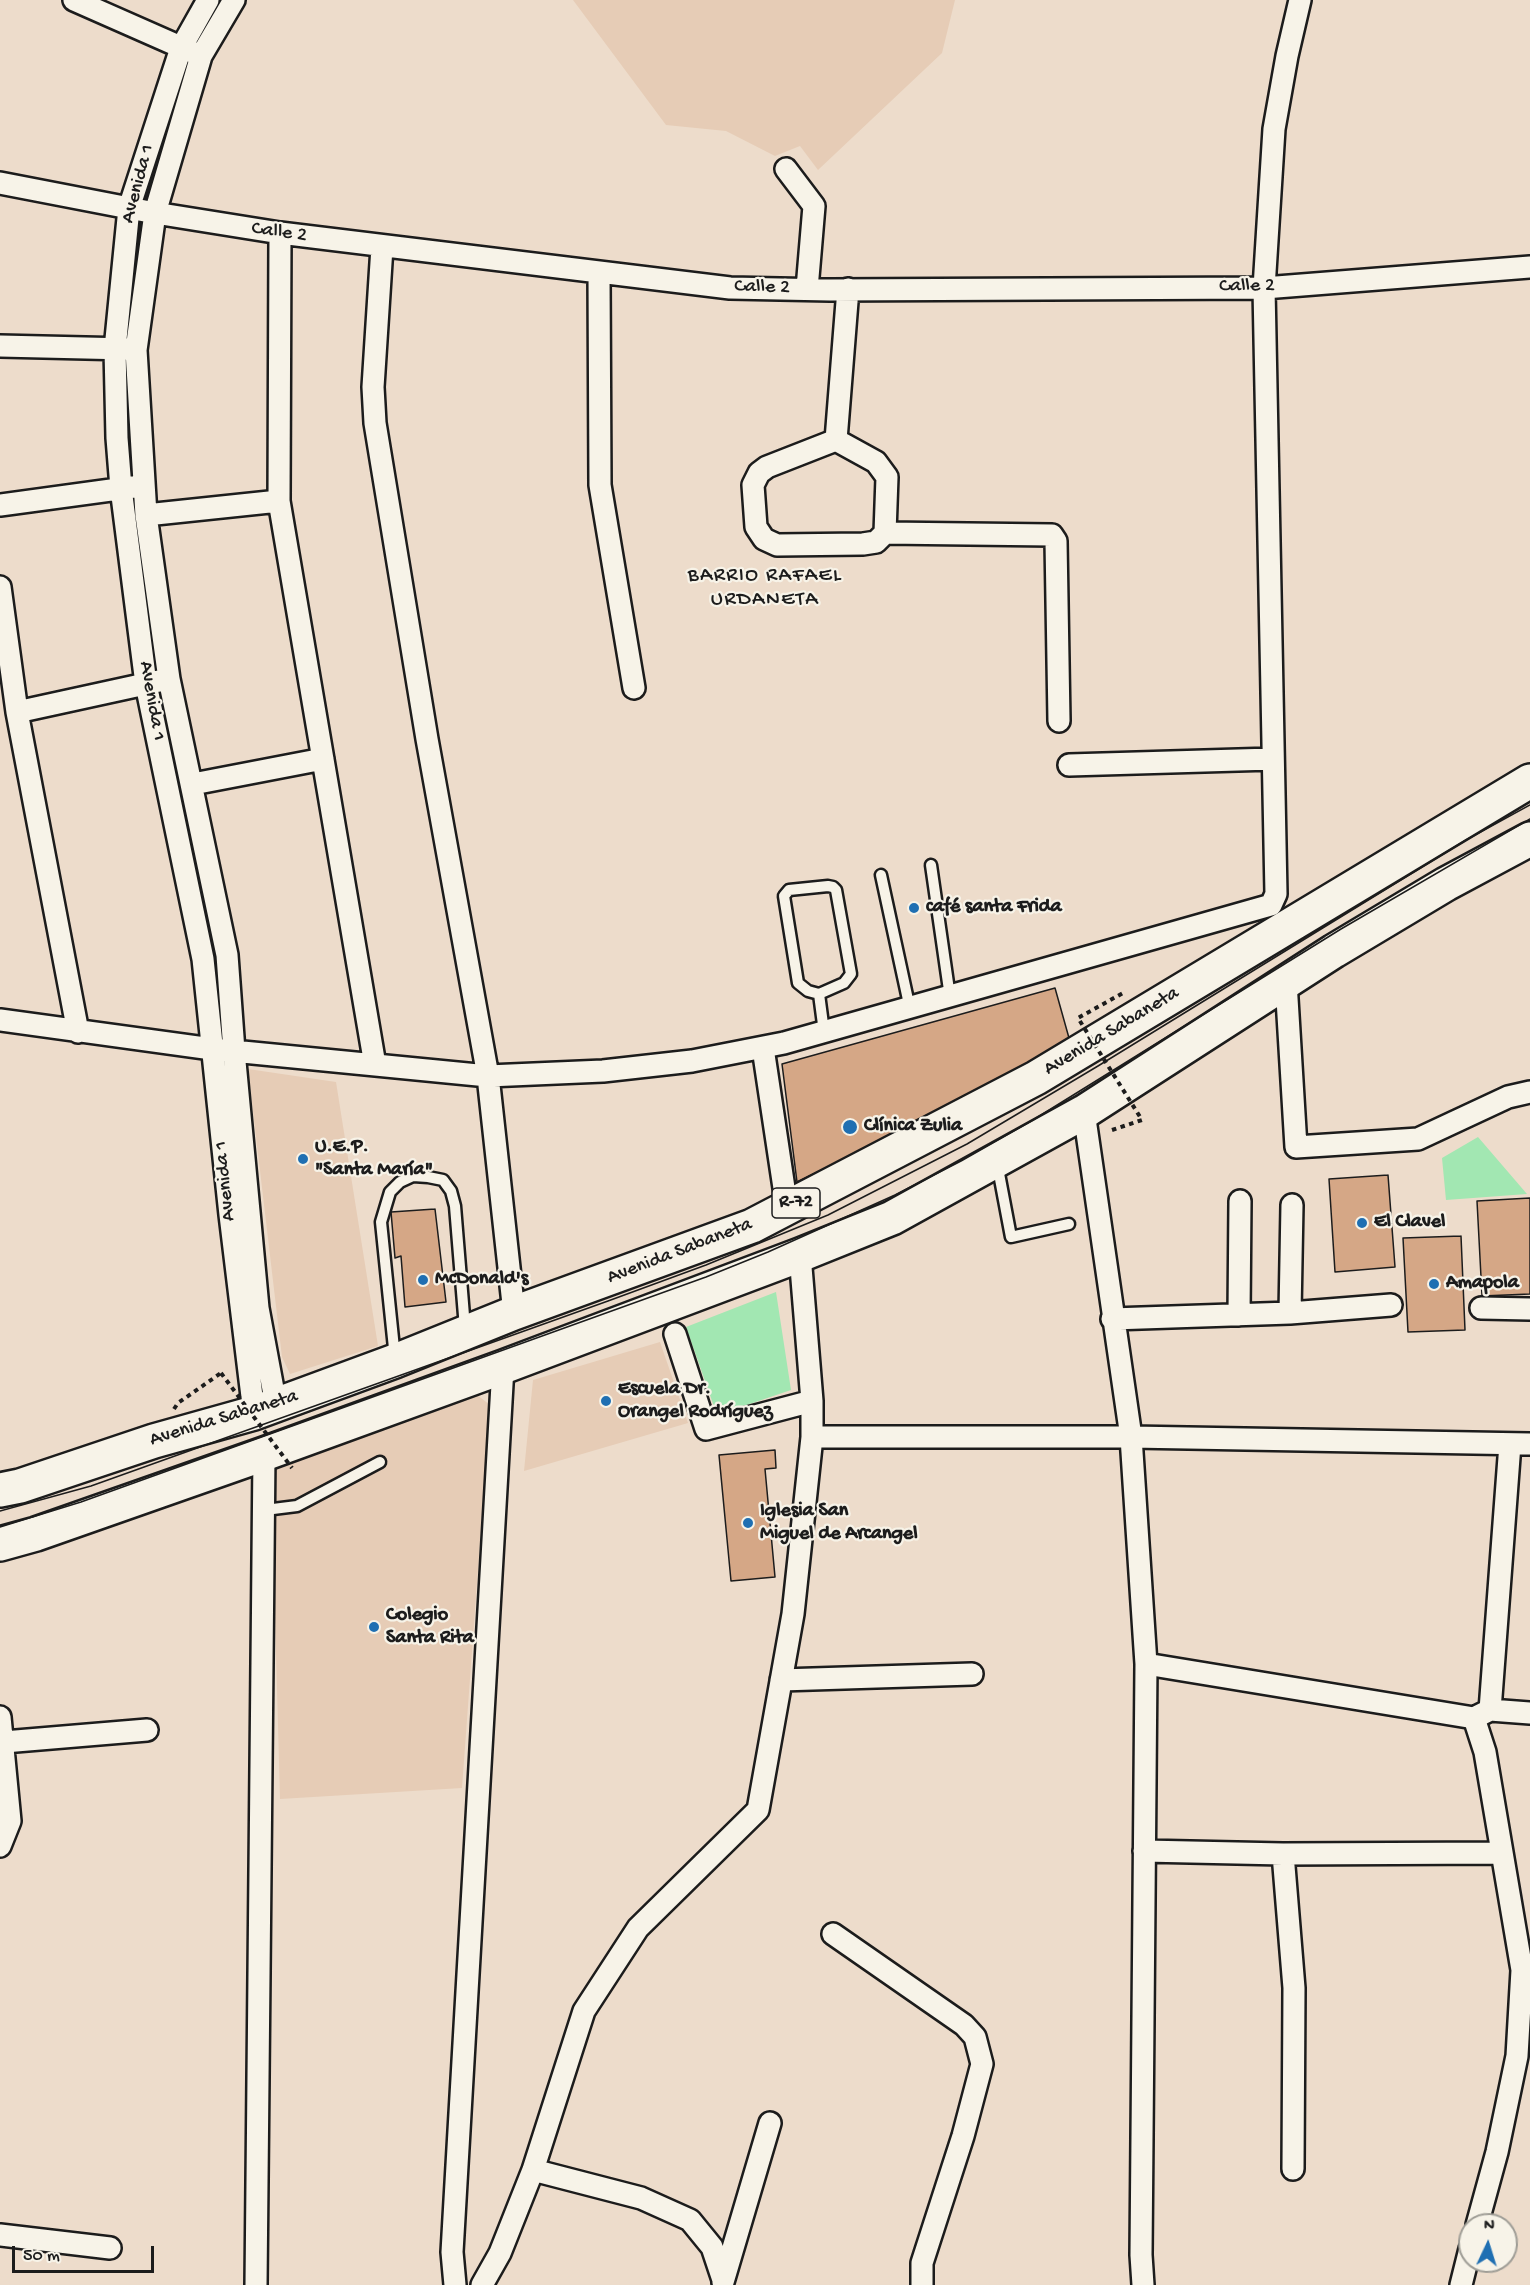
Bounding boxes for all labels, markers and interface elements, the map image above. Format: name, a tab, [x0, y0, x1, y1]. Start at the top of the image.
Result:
street label: Avenida 1	[117, 142, 161, 226]
street label: Calle 2	[250, 217, 308, 249]
street label: Calle 2	[1219, 275, 1275, 299]
street label: Calle 2	[734, 276, 790, 300]
district label: BARRIO RAFAEL URDANETA	[688, 564, 842, 614]
street label: Avenida 1	[132, 659, 170, 743]
place label: café santa Frida	[926, 896, 1062, 920]
marker: café santa Frida	[907, 901, 921, 915]
street label: Avenida Sabaneta	[1040, 982, 1184, 1082]
place label: Clínica Zulia	[864, 1115, 962, 1139]
marker: Clínica Zulia	[841, 1118, 859, 1136]
place label: U.E.P. "Santa María"	[315, 1136, 433, 1183]
street label: Avenida 1	[210, 1140, 242, 1222]
marker: U.E.P. "Santa María"	[296, 1152, 310, 1166]
road number: R-72	[772, 1188, 820, 1218]
place label: El Clavel	[1374, 1211, 1445, 1235]
street label: Avenida Sabaneta	[604, 1213, 756, 1291]
marker: El Clavel	[1355, 1216, 1369, 1230]
place label: McDonald's	[435, 1268, 528, 1292]
place label: Amapola	[1446, 1272, 1519, 1296]
marker: McDonald's	[416, 1273, 430, 1287]
marker: Amapola	[1427, 1277, 1441, 1291]
place label: Escuela Dr. Orangel Rodríguez	[618, 1378, 772, 1425]
street label: Avenida Sabaneta	[147, 1385, 301, 1453]
marker: Escuela Dr. Orangel Rodríguez	[599, 1394, 613, 1408]
place label: Iglesia San Miguel de Arcangel	[760, 1500, 918, 1547]
marker: Iglesia San Miguel de Arcangel	[741, 1516, 755, 1530]
place label: Colegio Santa Rita	[386, 1604, 474, 1651]
marker: Colegio Santa Rita	[367, 1620, 381, 1634]
north arrow	[1458, 2213, 1518, 2273]
text: N	[1483, 2217, 1495, 2236]
scale bar	[15, 2234, 158, 2272]
text: 50 m	[23, 2246, 60, 2267]

